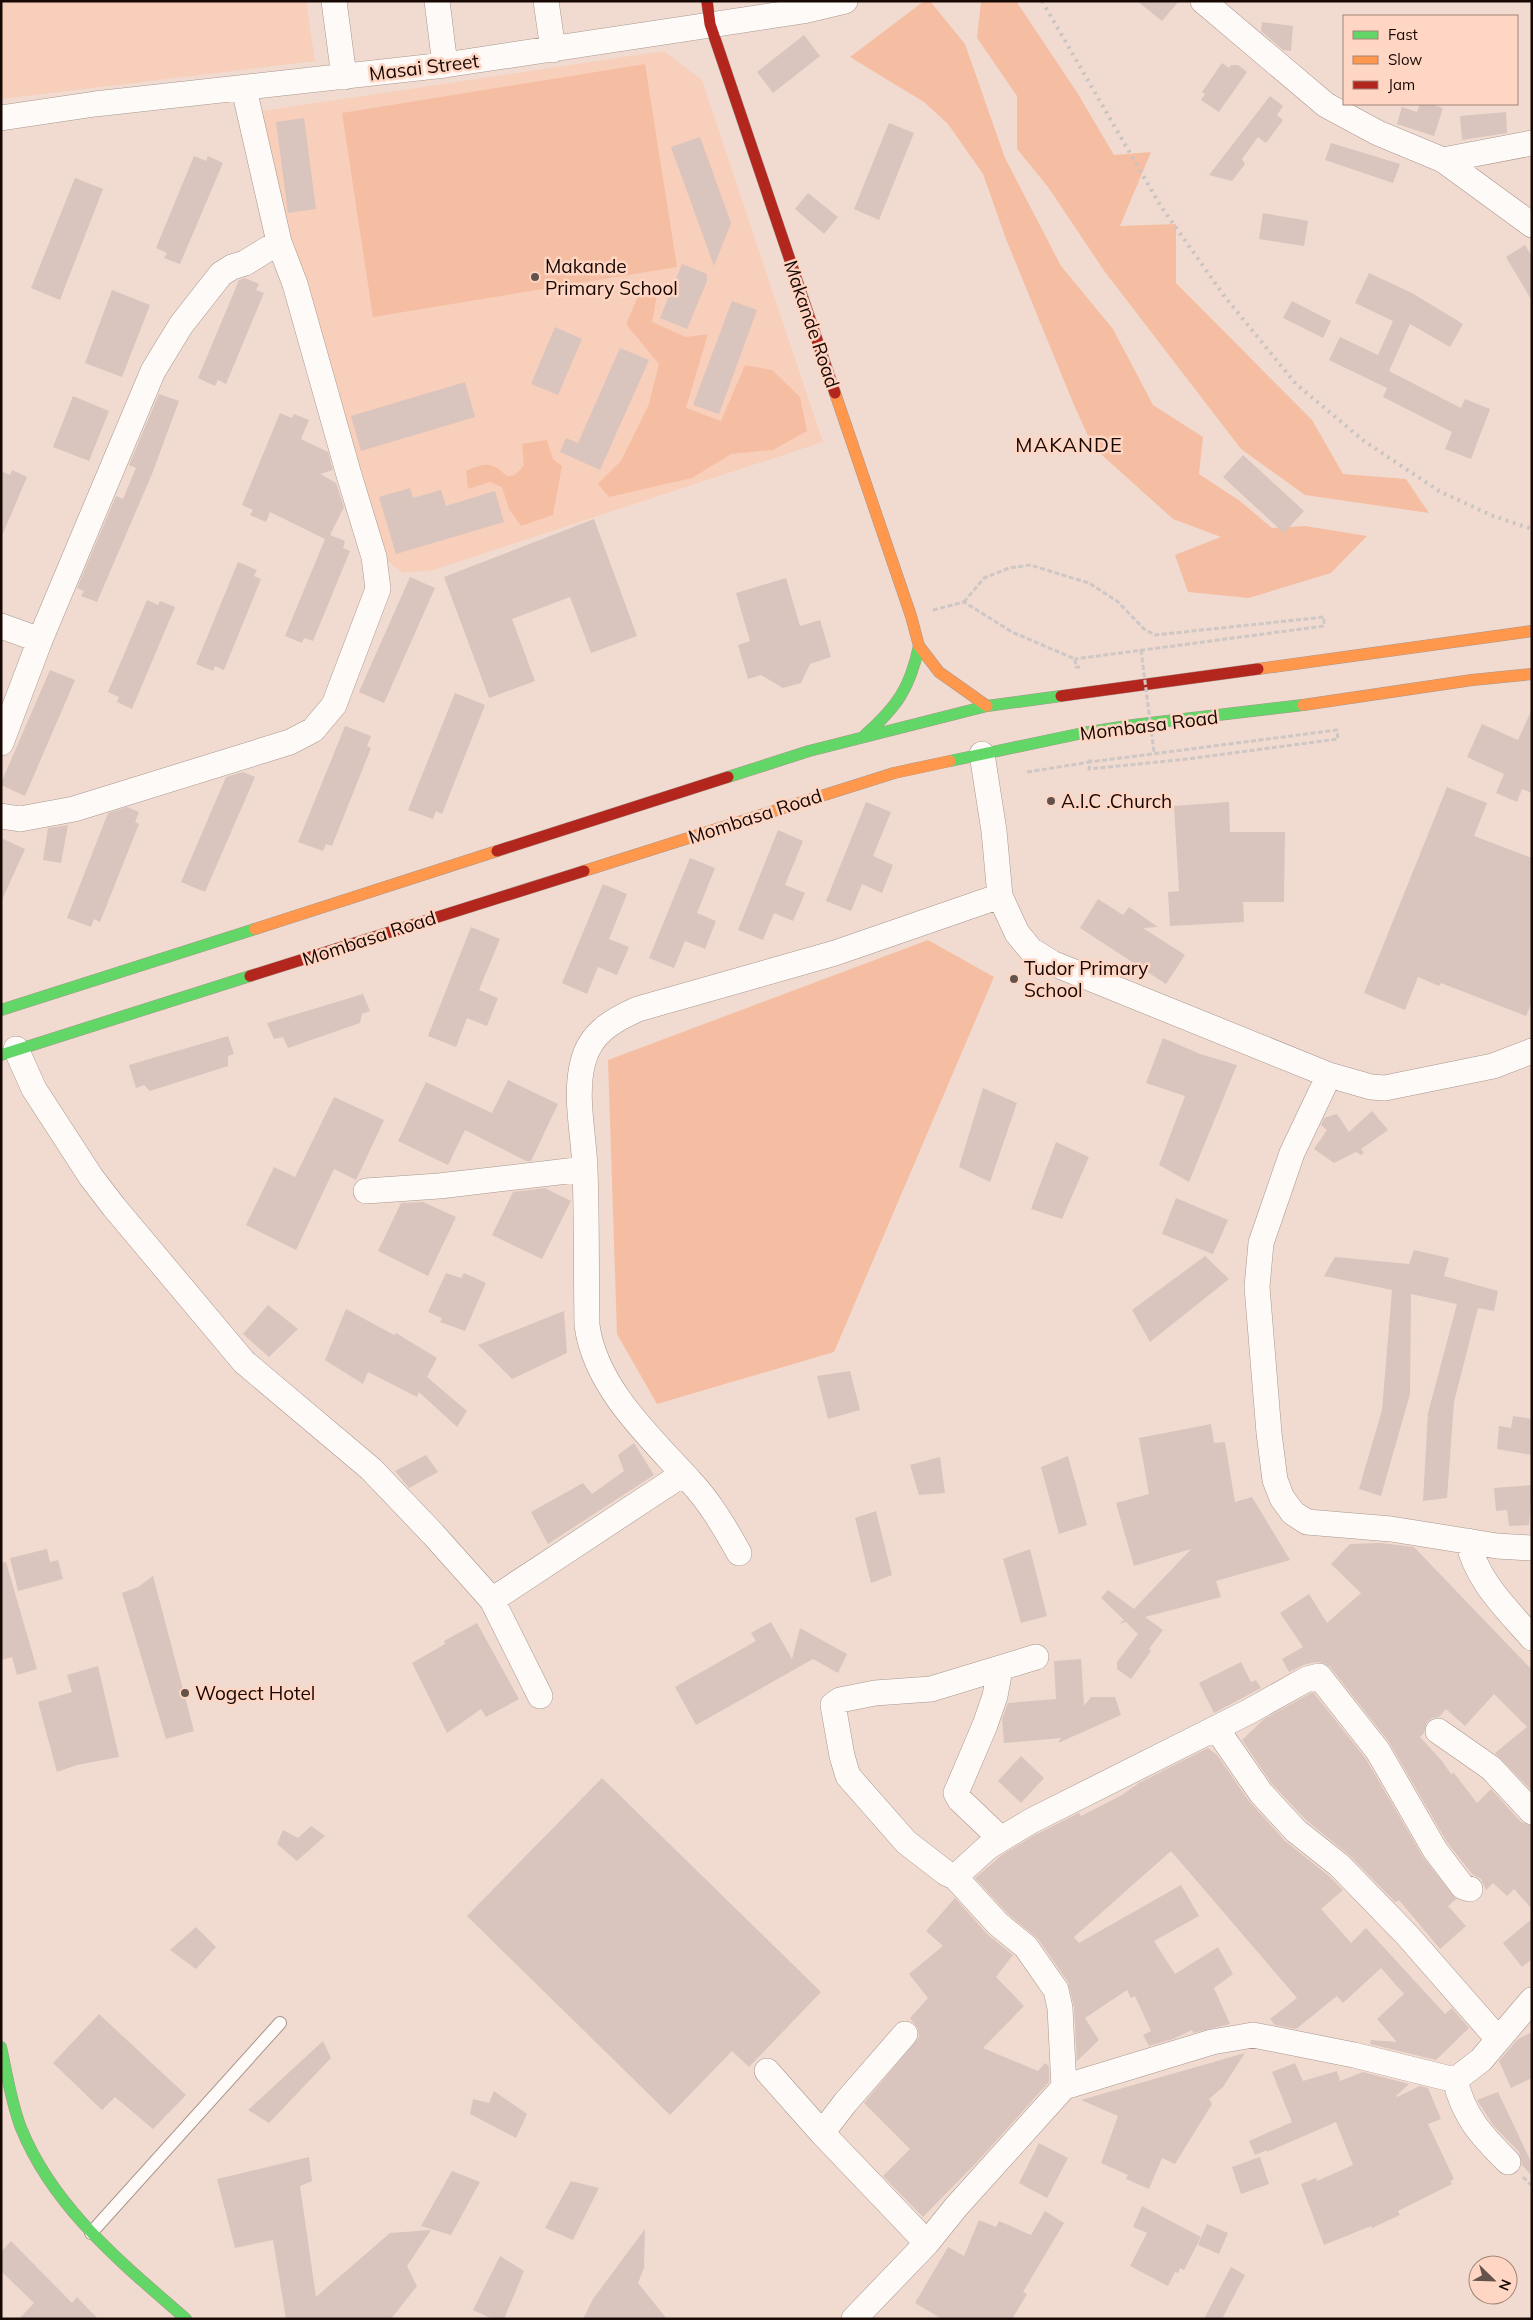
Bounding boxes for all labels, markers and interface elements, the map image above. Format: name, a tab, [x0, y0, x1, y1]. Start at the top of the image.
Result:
legend	[1343, 15, 1518, 105]
text: Fast	[1388, 25, 1418, 44]
street label: Masai Street	[368, 48, 481, 86]
text: Slow	[1388, 50, 1422, 69]
text: Jam	[1388, 75, 1415, 94]
place label: Makande Primary School	[545, 254, 678, 300]
street label: Makande Road	[779, 257, 845, 391]
marker: Makande Primary School	[529, 271, 541, 283]
district label: MAKANDE	[1015, 432, 1123, 457]
street label: Mombasa Road	[1079, 705, 1219, 745]
street label: Mombasa Road	[685, 783, 825, 849]
place label: A.I.C .Church	[1061, 789, 1172, 813]
marker: A.I.C .Church	[1045, 795, 1057, 807]
street label: Mombasa Road	[299, 905, 439, 971]
place label: Tudor Primary School	[1024, 956, 1148, 1002]
marker: Tudor Primary School	[1008, 973, 1020, 985]
place label: Wogect Hotel	[195, 1681, 315, 1705]
marker: Wogect Hotel	[179, 1687, 191, 1699]
north arrow	[1468, 2255, 1518, 2305]
text: N	[1495, 2277, 1515, 2293]

